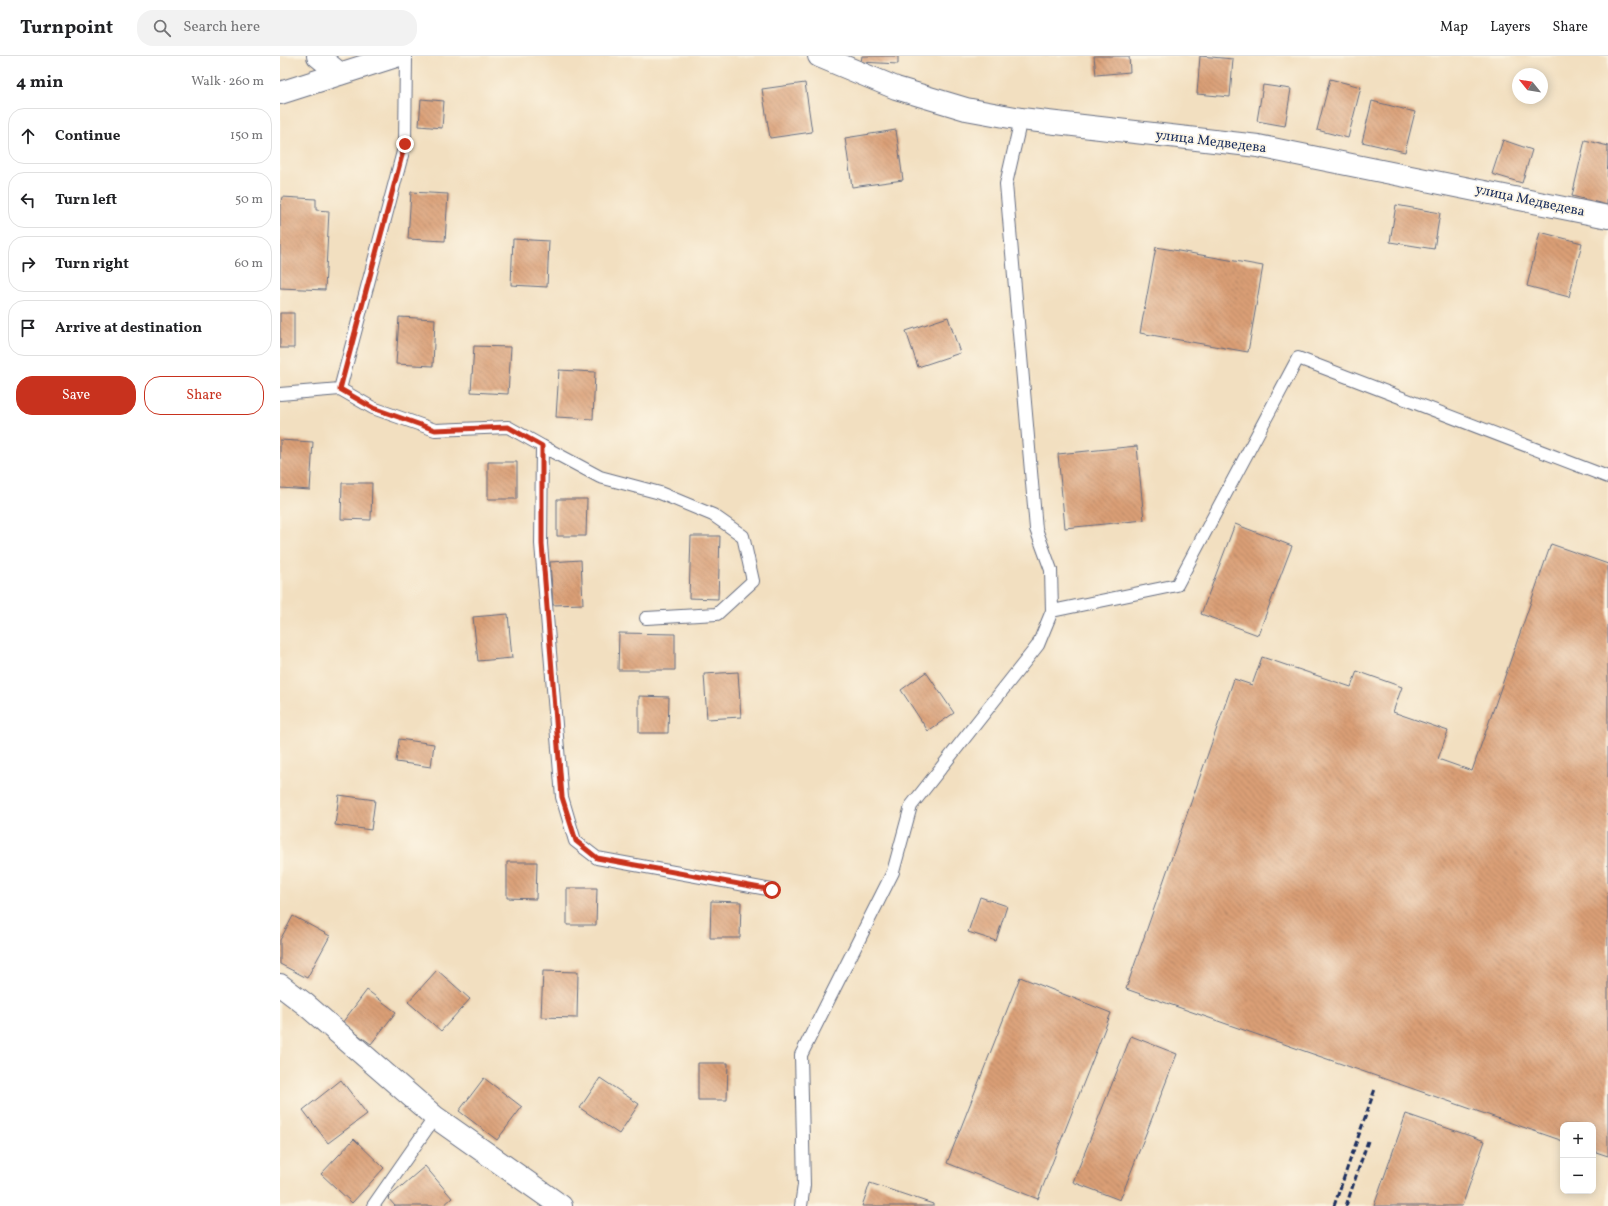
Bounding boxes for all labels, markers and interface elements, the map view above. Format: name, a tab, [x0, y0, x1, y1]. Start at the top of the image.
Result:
search box	[137, 10, 417, 46]
text: Turnpoint	[20, 15, 113, 41]
icon: search	[151, 17, 173, 39]
text: Search here	[183, 17, 260, 38]
text: Map	[1440, 18, 1468, 37]
text: Layers	[1490, 18, 1530, 37]
text: Share	[1552, 18, 1588, 37]
north arrow	[1512, 68, 1548, 104]
text: 4 min	[16, 71, 63, 94]
text: Walk · 260 m	[191, 73, 264, 91]
icon: ahead	[17, 125, 39, 147]
text: Continue	[55, 126, 120, 147]
street label: улица Медведева	[1155, 126, 1267, 158]
text: 150 m	[230, 127, 263, 145]
route end	[396, 135, 414, 153]
street label: улица Медведева	[1474, 180, 1587, 222]
icon: left	[17, 189, 39, 211]
text: Turn left	[55, 190, 117, 211]
text: 50 m	[235, 191, 263, 209]
icon: right	[17, 253, 39, 275]
text: Turn right	[55, 254, 129, 275]
text: 60 m	[235, 255, 263, 273]
icon: arrive	[17, 317, 39, 339]
text: Arrive at destination	[55, 318, 202, 339]
button: Save	[16, 376, 136, 415]
button: Share	[144, 376, 264, 415]
route start	[763, 881, 781, 899]
map controls	[1560, 1122, 1596, 1194]
button: +	[1560, 1122, 1596, 1158]
button: −	[1560, 1158, 1596, 1194]

